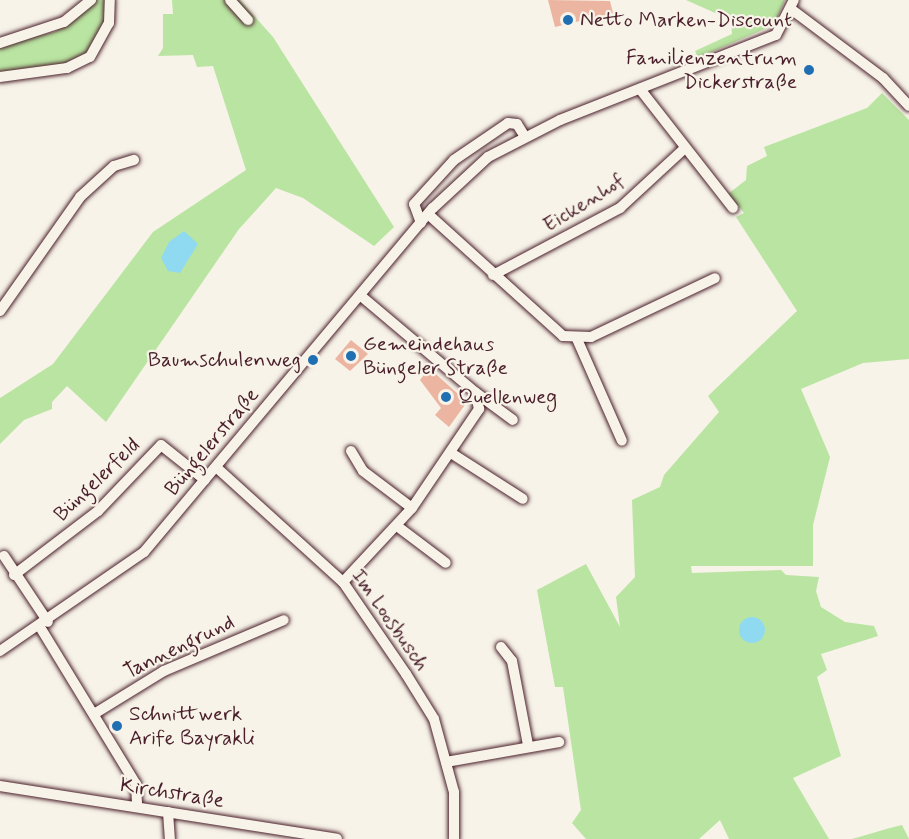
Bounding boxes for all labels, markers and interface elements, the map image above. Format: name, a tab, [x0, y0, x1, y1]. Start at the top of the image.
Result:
place label: Netto Marken-Discount	[580, 7, 792, 33]
marker: Netto Marken-Discount	[561, 13, 575, 27]
place label: Familienzentrum Dickerstraße	[626, 45, 797, 95]
marker: Familienzentrum Dickerstraße	[802, 63, 816, 77]
street label: Eickenhof	[539, 168, 629, 238]
place label: Gemeindehaus Büngeler Straße	[363, 331, 508, 381]
place label: Baumschulenweg	[148, 347, 301, 373]
marker: Gemeindehaus Büngeler Straße	[344, 349, 358, 363]
marker: Baumschulenweg	[306, 353, 320, 367]
street label: Büngelerstraße	[160, 383, 264, 501]
place label: Quellenweg	[458, 384, 557, 410]
marker: Quellenweg	[439, 390, 453, 404]
street label: Büngelerfeld	[49, 433, 145, 527]
street label: Im Loosbusch	[344, 561, 436, 679]
street label: Tannengrund	[120, 609, 238, 685]
place label: Schnittwerk Arife Bayrakli	[129, 701, 257, 751]
marker: Schnittwerk Arife Bayrakli	[110, 719, 124, 733]
street label: Kirchstraße	[118, 772, 226, 814]

